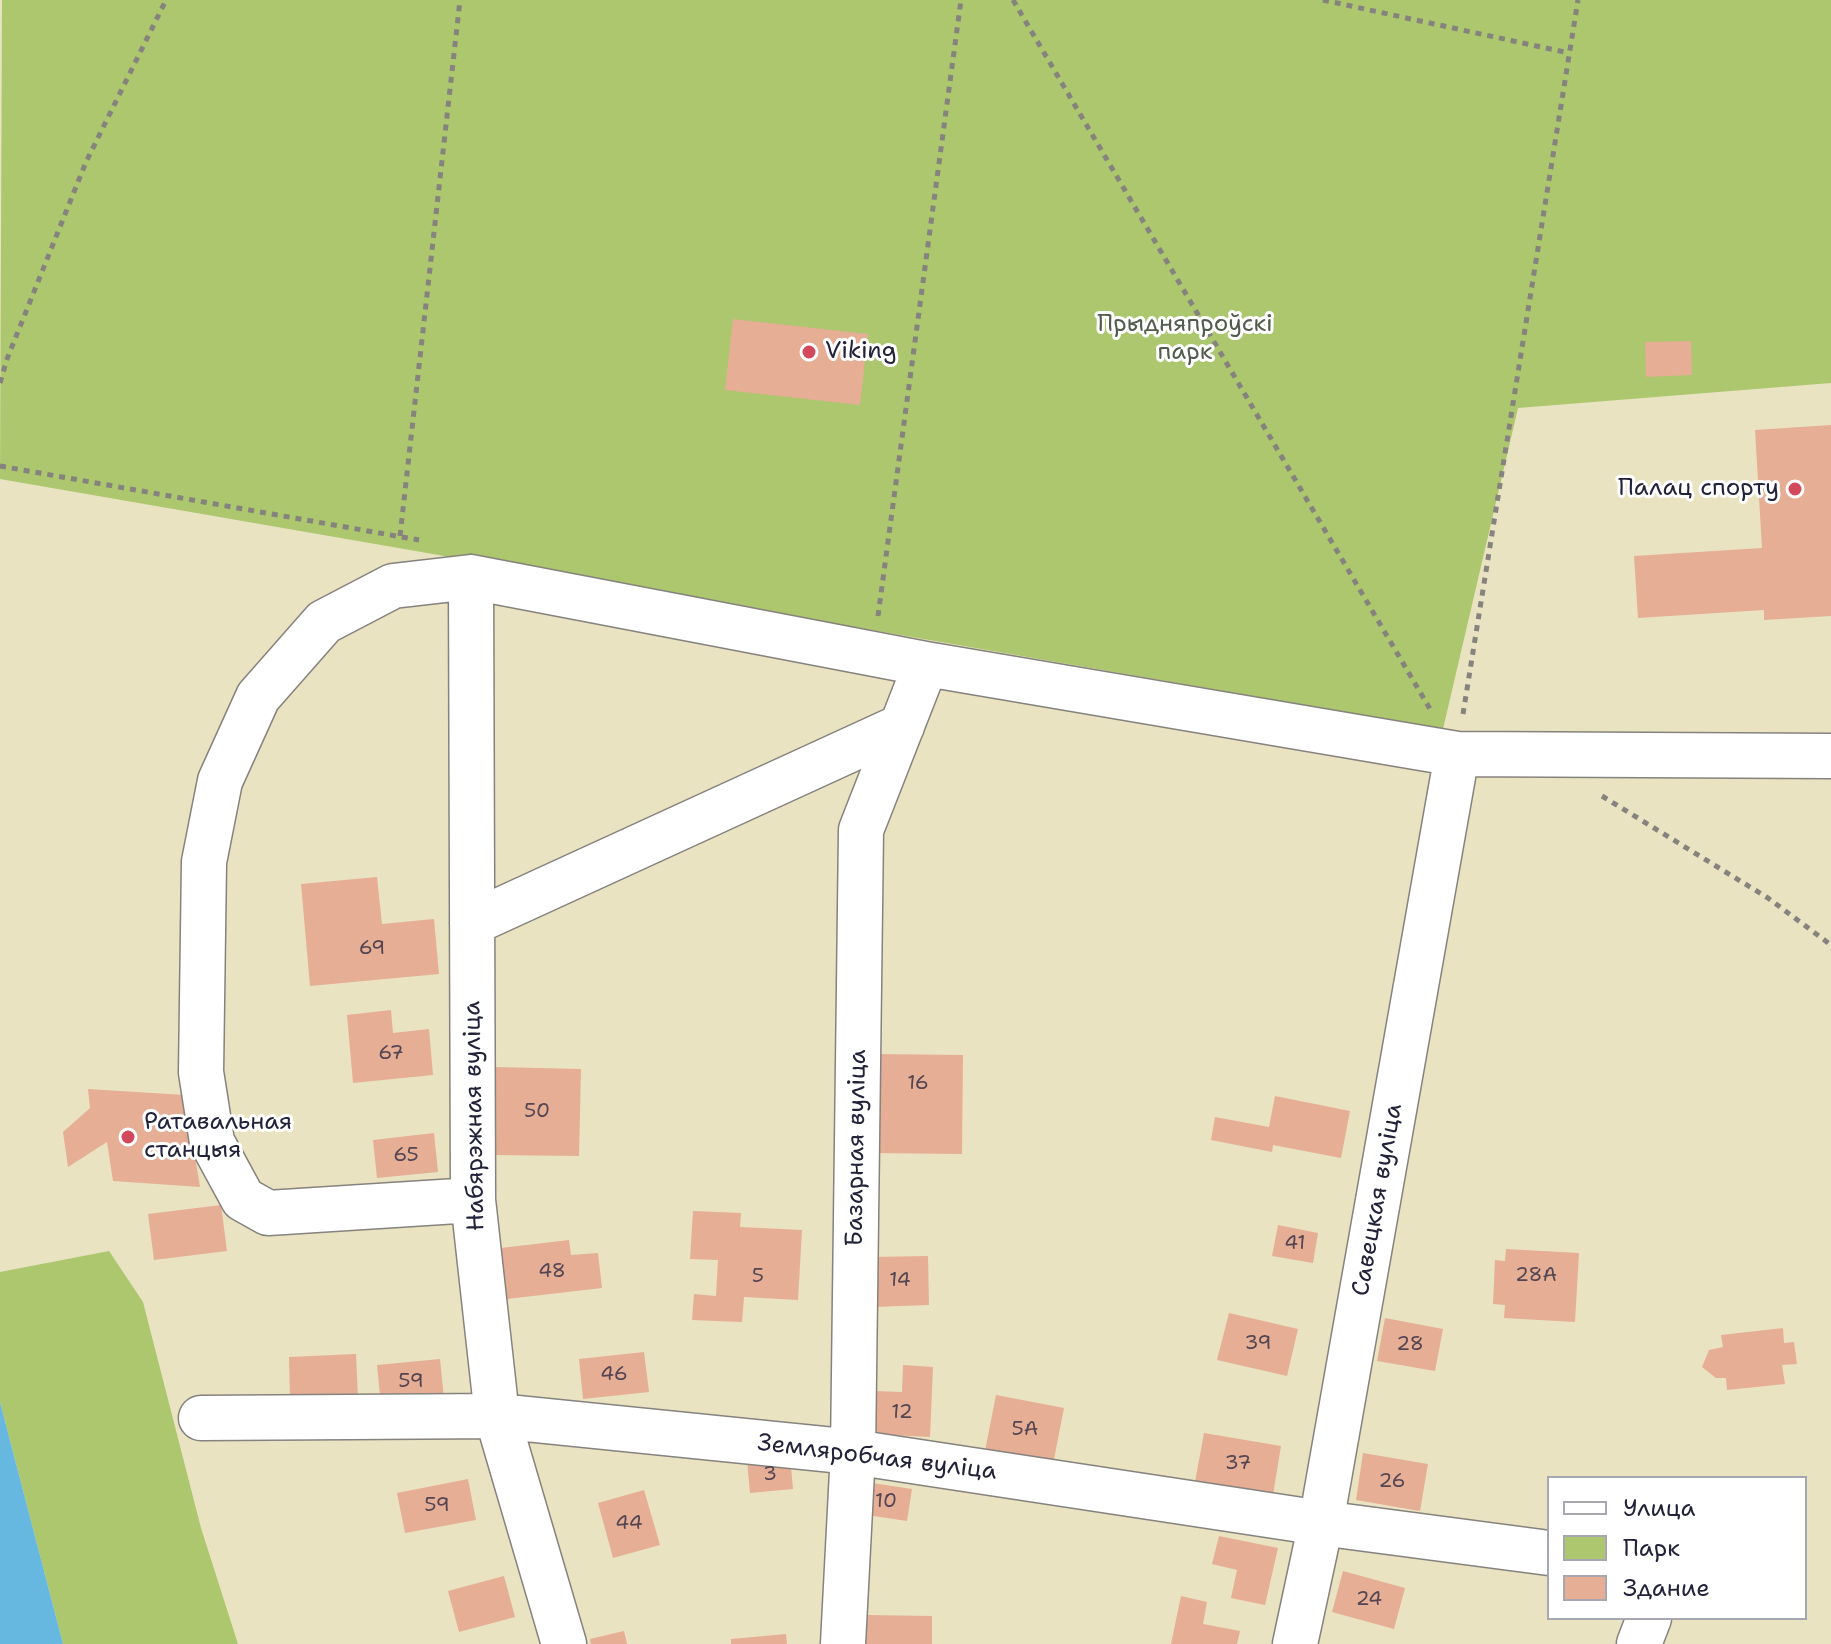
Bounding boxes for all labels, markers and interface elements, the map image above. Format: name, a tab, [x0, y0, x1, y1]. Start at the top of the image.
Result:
park label: Прыдняпроўскі парк	[1097, 311, 1273, 367]
place label: Viking	[825, 338, 897, 366]
marker: Viking	[800, 343, 818, 361]
place label: Палац спорту	[1618, 475, 1779, 503]
marker: Палац спорту	[1786, 480, 1804, 498]
house number: 69	[359, 937, 385, 961]
street label: Набярэжная вуліца	[459, 1001, 491, 1231]
house number: 67	[378, 1042, 404, 1066]
street label: Базарная вуліца	[841, 1049, 873, 1247]
house number: 16	[907, 1072, 929, 1096]
house number: 50	[524, 1100, 550, 1124]
street label: Савецкая вуліца	[1347, 1101, 1409, 1299]
place label: Ратавальная станцыя	[144, 1109, 292, 1165]
marker: Ратавальная станцыя	[119, 1128, 137, 1146]
house number: 65	[393, 1144, 419, 1168]
house number: 41	[1284, 1232, 1306, 1256]
house number: 48	[538, 1260, 566, 1284]
house number: 28А	[1515, 1264, 1557, 1288]
house number: 5	[752, 1265, 764, 1289]
house number: 14	[889, 1269, 911, 1293]
house number: 39	[1245, 1332, 1271, 1356]
house number: 28	[1396, 1333, 1424, 1357]
house number: 46	[600, 1363, 628, 1387]
house number: 59	[398, 1370, 424, 1394]
house number: 12	[891, 1401, 913, 1425]
house number: 5А	[1012, 1418, 1038, 1442]
street label: Земляробчая вуліца	[756, 1429, 998, 1487]
house number: 37	[1225, 1452, 1251, 1476]
house number: 3	[763, 1463, 777, 1487]
house number: 26	[1378, 1470, 1406, 1494]
legend	[1547, 1476, 1807, 1620]
house number: 10	[875, 1490, 897, 1514]
text: Улица	[1623, 1492, 1696, 1524]
house number: 59	[424, 1494, 450, 1518]
house number: 44	[615, 1512, 643, 1536]
text: Парк	[1623, 1532, 1680, 1564]
text: Здание	[1623, 1572, 1710, 1604]
house number: 24	[1356, 1588, 1382, 1612]

